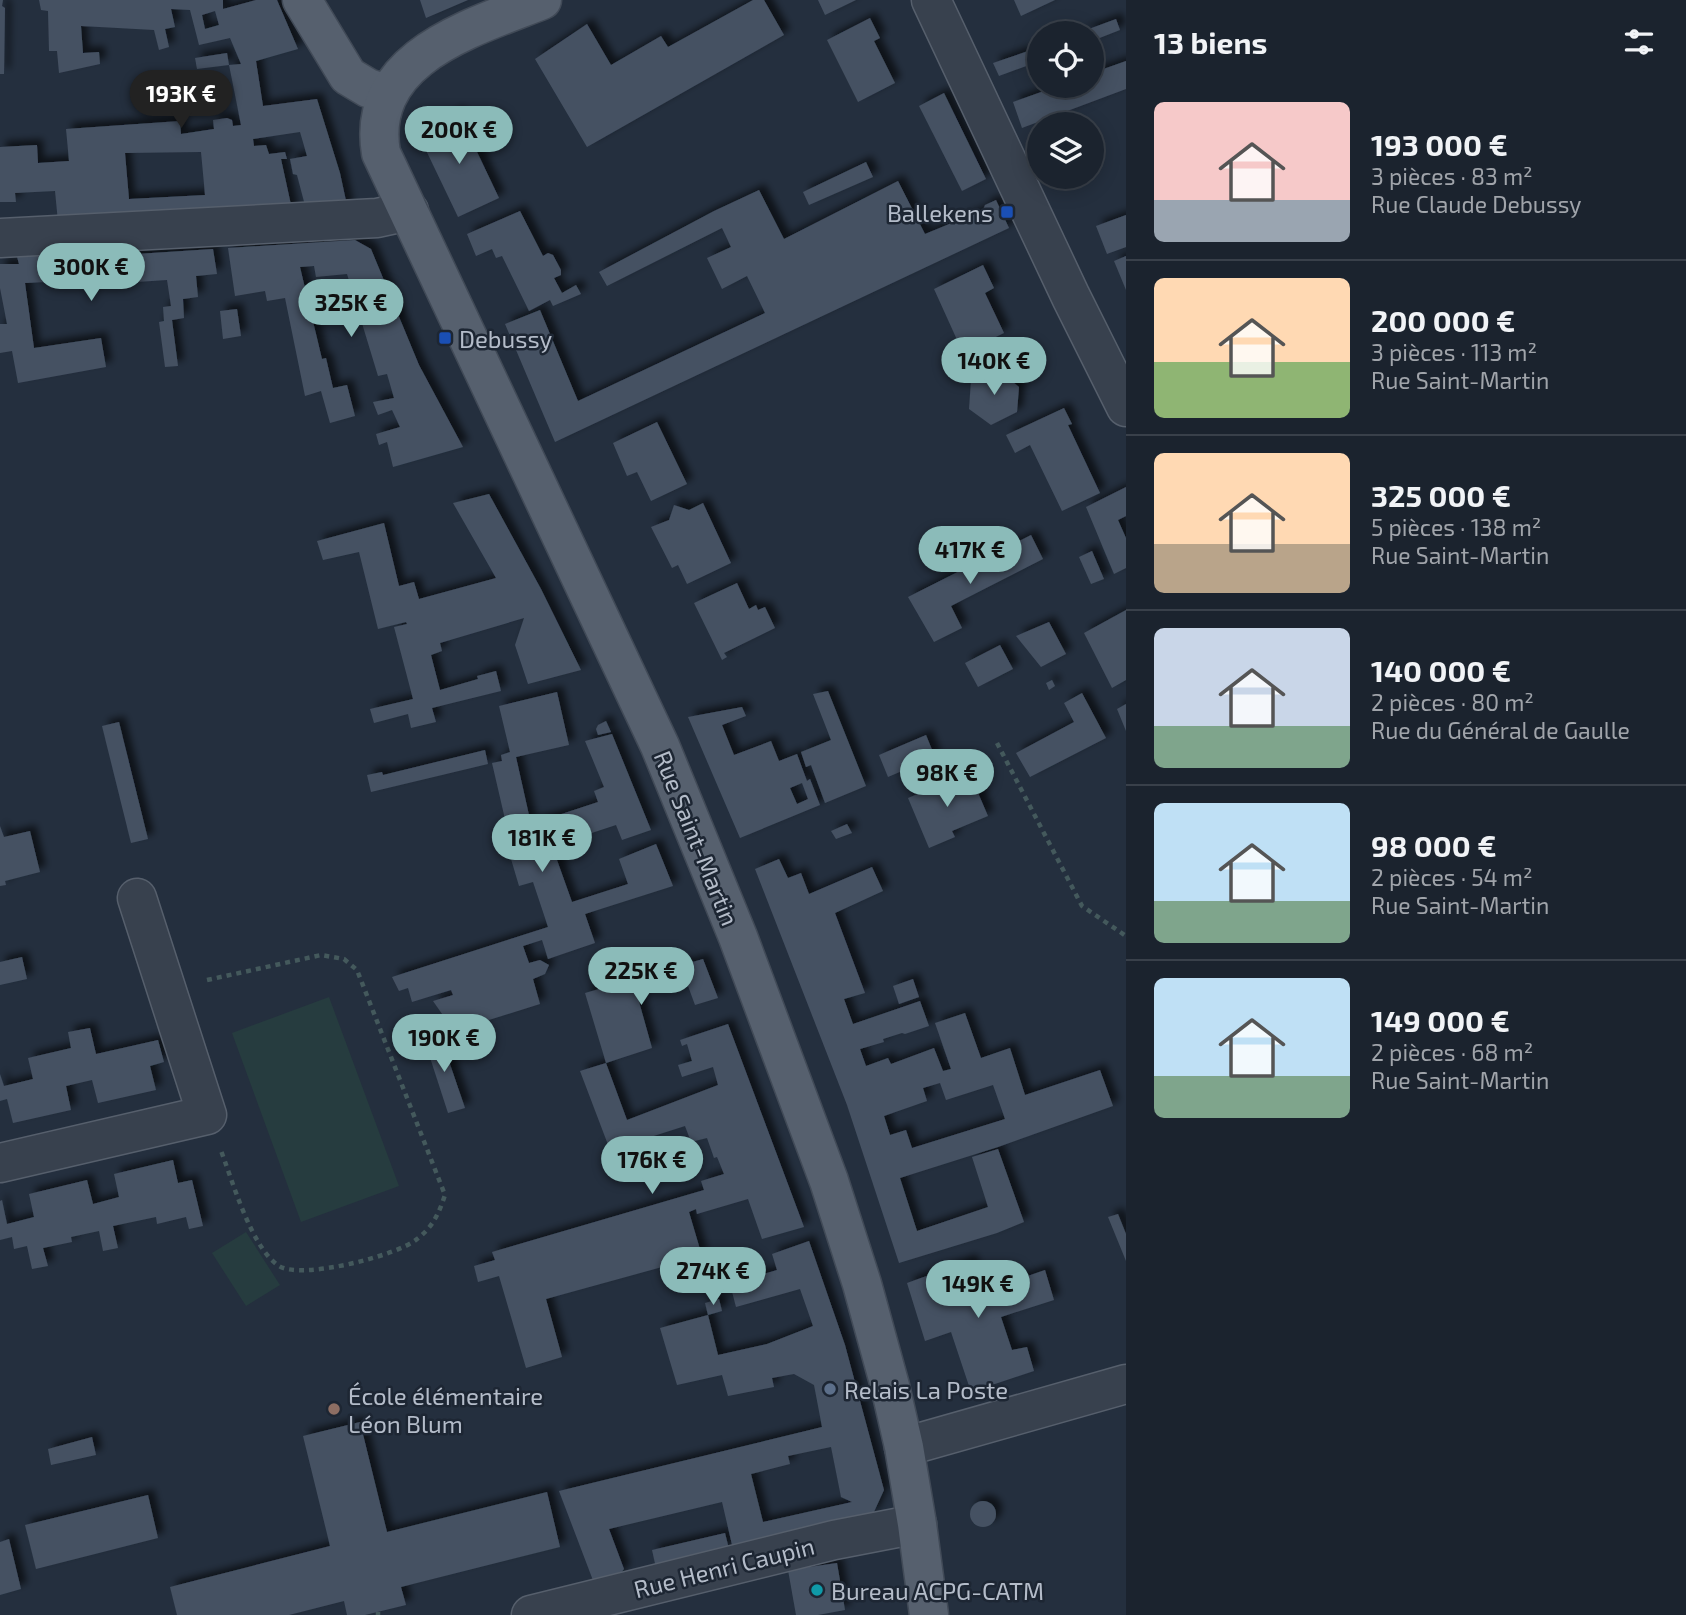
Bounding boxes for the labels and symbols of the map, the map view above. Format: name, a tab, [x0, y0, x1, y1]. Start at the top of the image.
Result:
pin: 193K €	[124, 71, 238, 130]
pin: 200K €	[402, 106, 516, 166]
place label: Ballekens	[887, 198, 993, 227]
marker: Ballekens	[999, 204, 1015, 220]
pin: 300K €	[34, 244, 148, 303]
pin: 325K €	[294, 280, 408, 339]
place label: Debussy	[459, 324, 552, 353]
marker: Debussy	[437, 330, 453, 346]
pin: 140K €	[937, 338, 1051, 397]
pin: 417K €	[913, 526, 1027, 586]
street label: Rue Saint-Martin	[649, 746, 745, 930]
pin: 98K €	[898, 750, 996, 809]
pin: 181K €	[485, 814, 599, 874]
pin: 225K €	[584, 948, 698, 1007]
pin: 190K €	[387, 1014, 501, 1074]
pin: 176K €	[595, 1136, 709, 1196]
pin: 274K €	[656, 1248, 770, 1307]
pin: 149K €	[921, 1260, 1035, 1320]
place label: Relais La Poste	[844, 1375, 1008, 1404]
place label: École élémentaire Léon Blum	[348, 1381, 543, 1438]
marker: Relais La Poste	[822, 1381, 838, 1397]
marker: École élémentaire Léon Blum	[326, 1401, 342, 1417]
street label: Rue Henri Caupin	[631, 1531, 817, 1603]
place label: Bureau ACPG-CATM	[831, 1576, 1044, 1605]
marker: Bureau ACPG-CATM	[809, 1582, 825, 1598]

